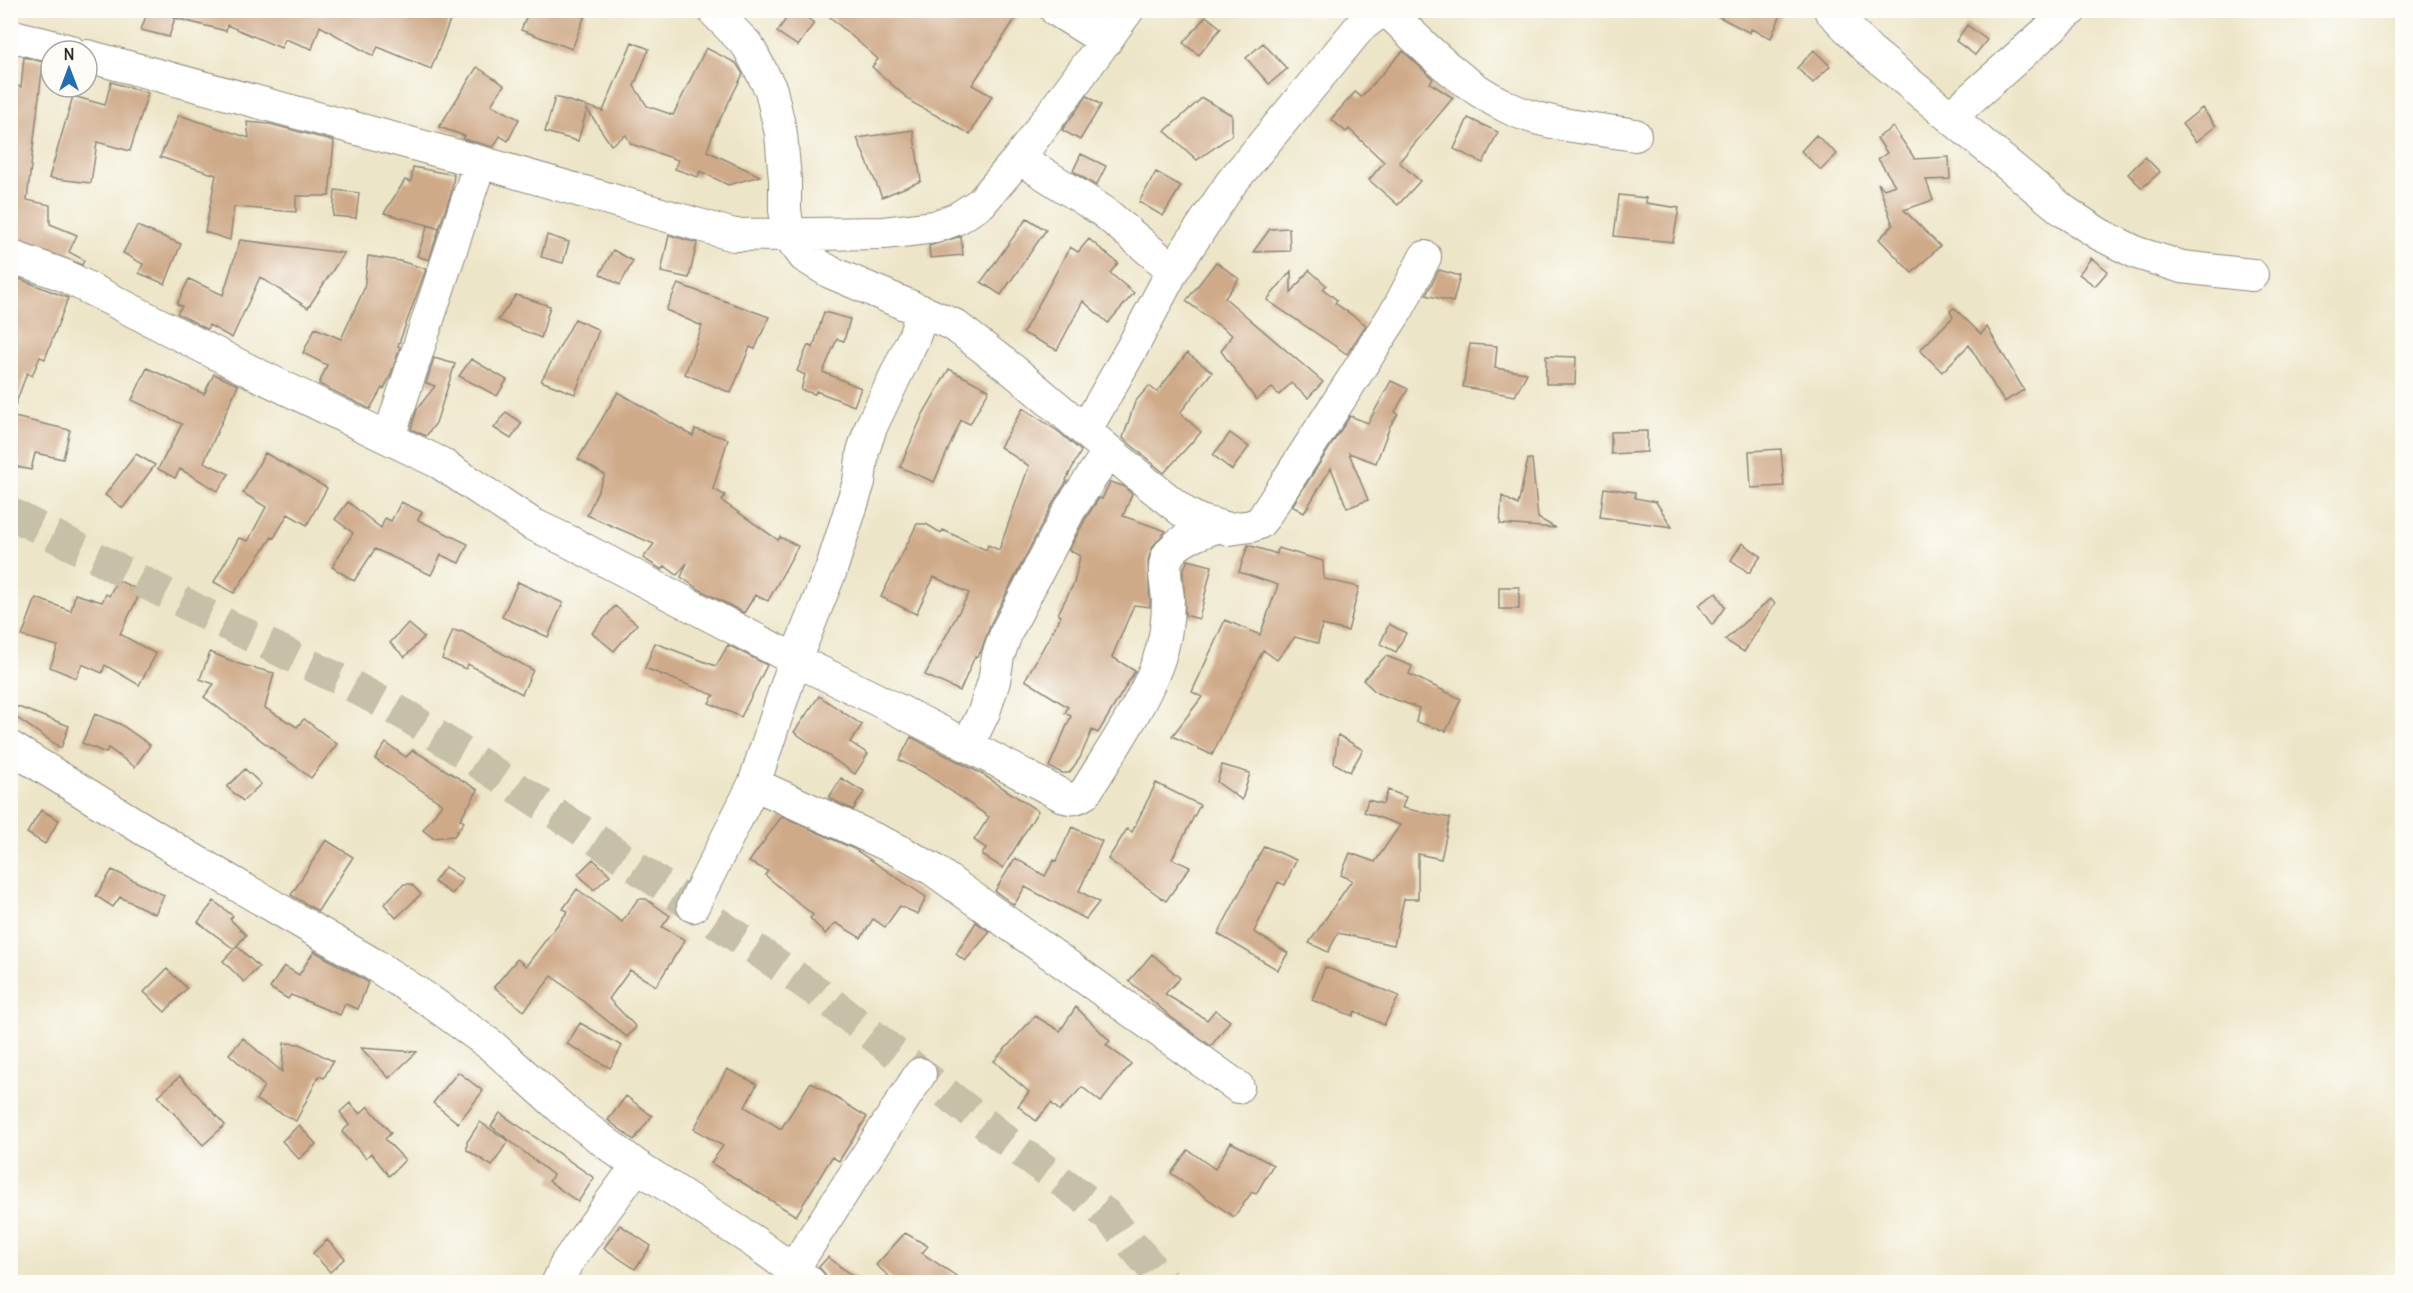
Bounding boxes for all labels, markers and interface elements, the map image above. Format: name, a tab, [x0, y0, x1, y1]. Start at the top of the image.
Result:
north arrow	[39, 39, 99, 99]
text: N	[63, 44, 75, 64]

